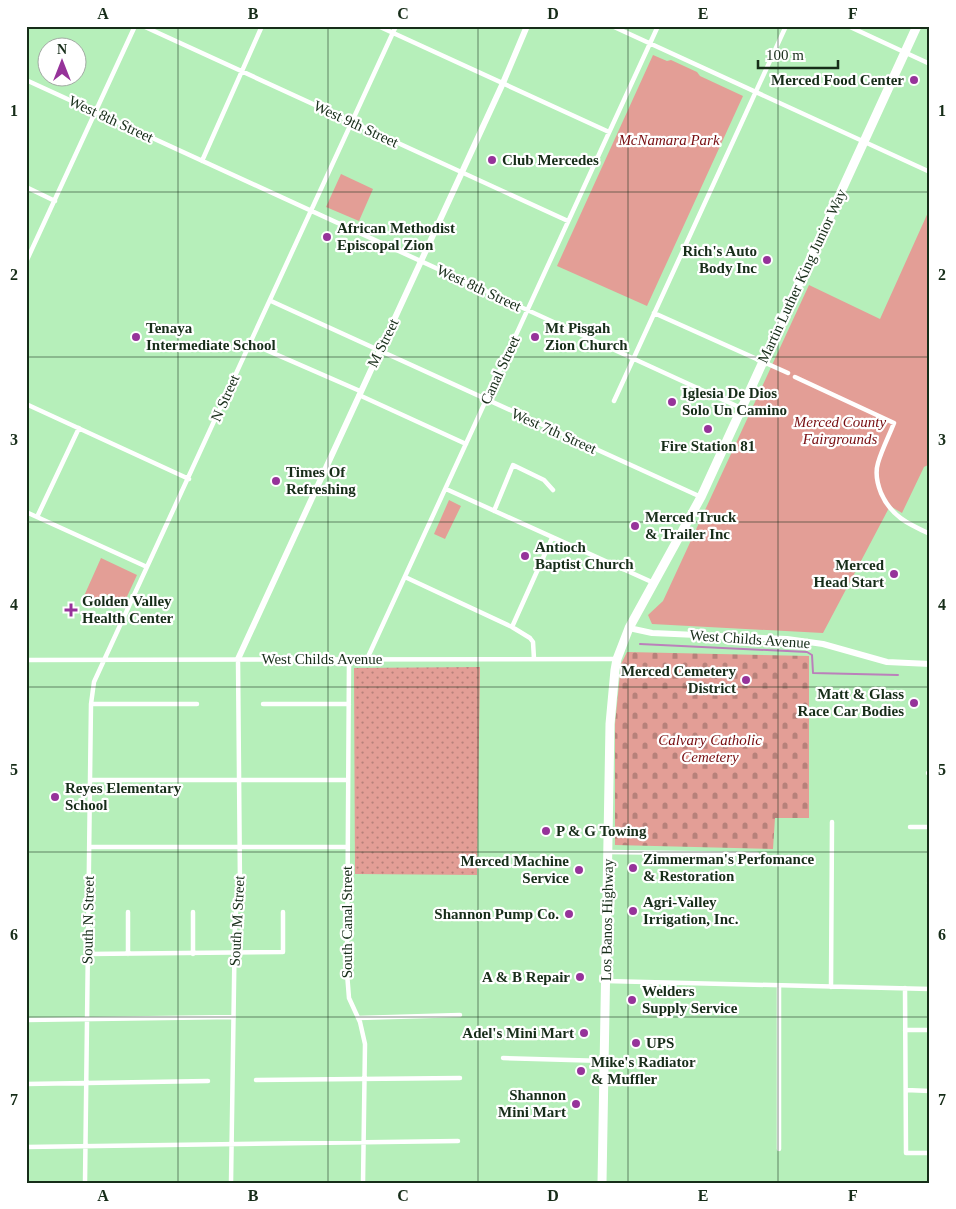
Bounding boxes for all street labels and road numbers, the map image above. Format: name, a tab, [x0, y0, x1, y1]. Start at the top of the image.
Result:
street label: West 8th Street	[66, 92, 156, 146]
street label: West 9th Street	[311, 97, 401, 151]
street label: Martin Luther King Junior Way	[755, 186, 850, 366]
street label: West 8th Street	[434, 261, 524, 315]
street label: M Street	[364, 315, 402, 370]
street label: Canal Street	[477, 332, 523, 407]
street label: N Street	[208, 371, 243, 424]
street label: West 7th Street	[509, 405, 600, 457]
street label: West Childs Avenue	[689, 627, 811, 651]
street label: West Childs Avenue	[261, 651, 383, 667]
street label: Los Banos Highway	[598, 858, 616, 981]
street label: South Canal Street	[339, 865, 355, 978]
street label: South M Street	[227, 874, 247, 967]
street label: South N Street	[79, 875, 97, 964]

